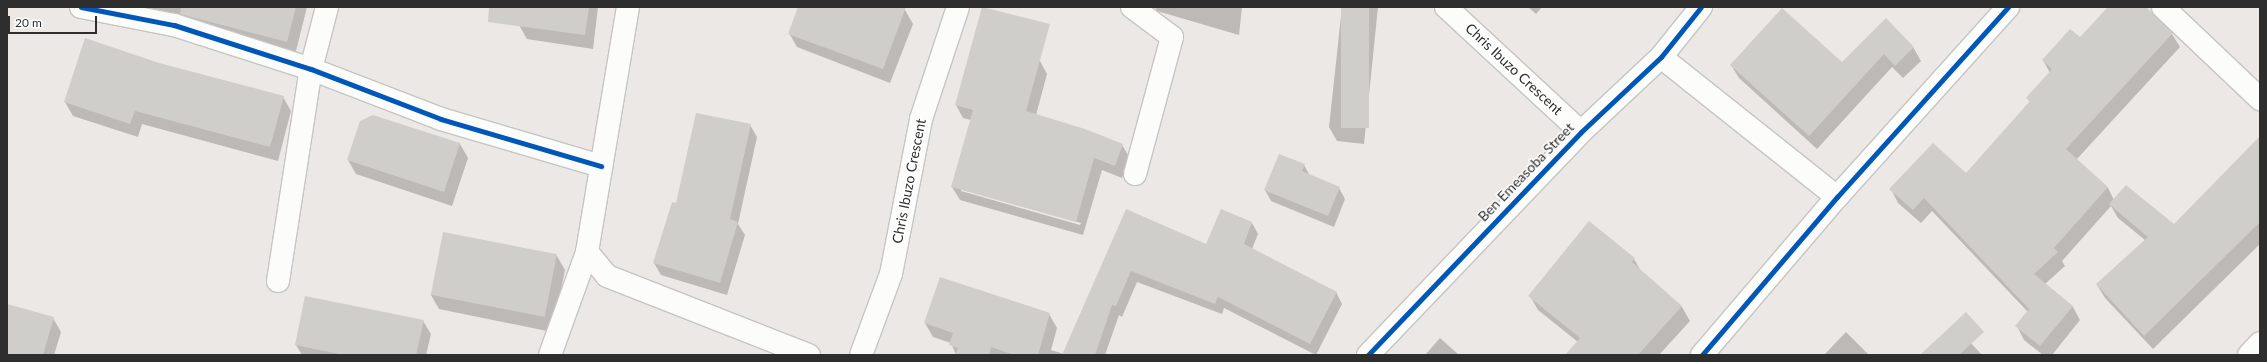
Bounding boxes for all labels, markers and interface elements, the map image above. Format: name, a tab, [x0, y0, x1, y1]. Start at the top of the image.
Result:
scale bar	[10, 8, 99, 34]
text: 20 m	[15, 15, 42, 30]
street label: Chris Ibuzo Crescent	[1462, 20, 1566, 118]
street label: Chris Ibuzo Crescent	[889, 117, 929, 245]
street label: Ben Emeasoba Street	[1475, 119, 1577, 225]

